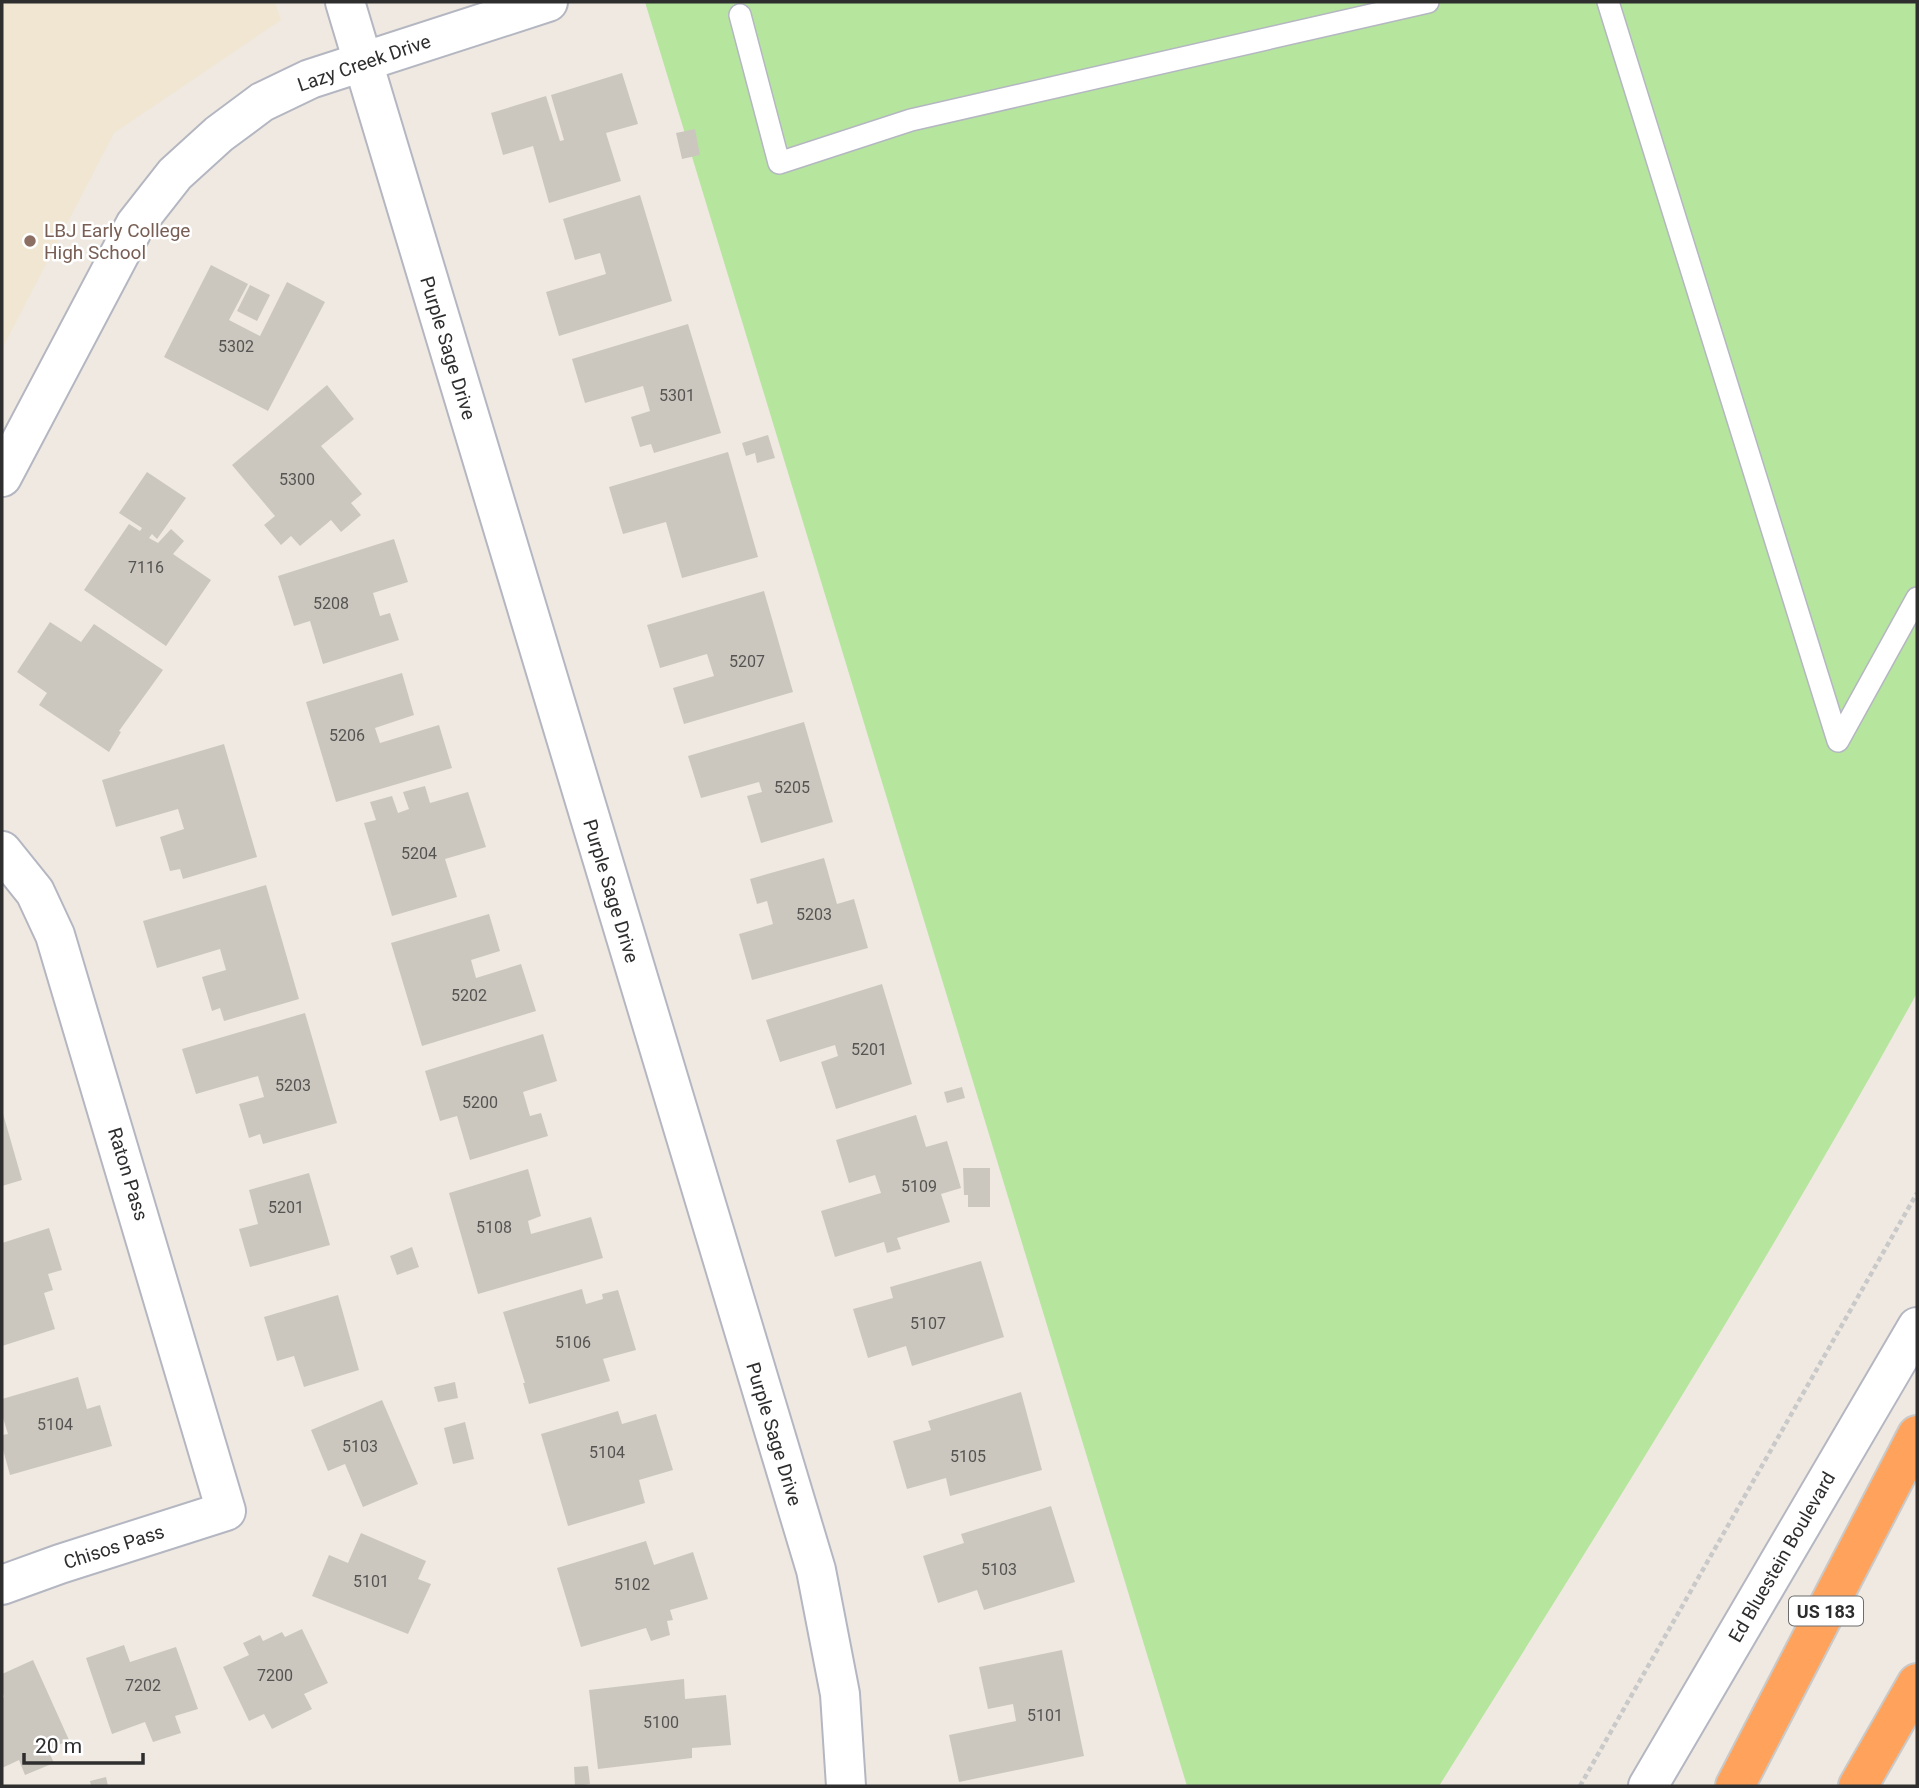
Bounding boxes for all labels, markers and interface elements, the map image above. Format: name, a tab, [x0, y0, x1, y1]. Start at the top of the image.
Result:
street label: Lazy Creek Drive	[294, 29, 434, 97]
place label: LBJ Early College High School	[44, 219, 190, 264]
marker: LBJ Early College High School	[22, 233, 38, 249]
street label: Purple Sage Drive	[415, 274, 481, 422]
house number: 5302	[218, 337, 254, 356]
house number: 5301	[659, 386, 695, 405]
house number: 5300	[279, 470, 315, 489]
house number: 7116	[128, 558, 164, 577]
house number: 5208	[313, 594, 349, 613]
house number: 5207	[729, 652, 765, 671]
house number: 5206	[329, 726, 365, 745]
house number: 5205	[774, 778, 810, 797]
street label: Purple Sage Drive	[578, 817, 644, 965]
house number: 5204	[401, 844, 437, 863]
house number: 5203	[796, 905, 832, 924]
house number: 5202	[451, 986, 487, 1005]
house number: 5201	[851, 1040, 887, 1059]
house number: 5203	[275, 1076, 311, 1095]
house number: 5200	[462, 1093, 498, 1112]
street label: Raton Pass	[103, 1125, 153, 1223]
house number: 5109	[901, 1177, 937, 1196]
house number: 5201	[268, 1198, 304, 1217]
house number: 5108	[476, 1218, 512, 1237]
house number: 5107	[910, 1314, 946, 1333]
house number: 5106	[555, 1333, 591, 1352]
street label: Purple Sage Drive	[741, 1360, 807, 1508]
house number: 5104	[37, 1415, 73, 1434]
house number: 5103	[342, 1437, 378, 1456]
house number: 5104	[589, 1443, 625, 1462]
house number: 5105	[950, 1447, 986, 1466]
street label: Ed Bluestein Boulevard	[1724, 1468, 1840, 1646]
street label: Chisos Pass	[61, 1520, 167, 1574]
house number: 5103	[981, 1560, 1017, 1579]
house number: 5101	[353, 1572, 389, 1591]
house number: 5102	[614, 1575, 650, 1594]
road number: US 183	[1789, 1596, 1863, 1626]
house number: 7200	[257, 1666, 293, 1685]
house number: 7202	[125, 1676, 161, 1695]
house number: 5101	[1027, 1706, 1063, 1725]
house number: 5100	[643, 1713, 679, 1732]
scale bar	[24, 1722, 144, 1766]
text: 20 m	[35, 1734, 82, 1758]

